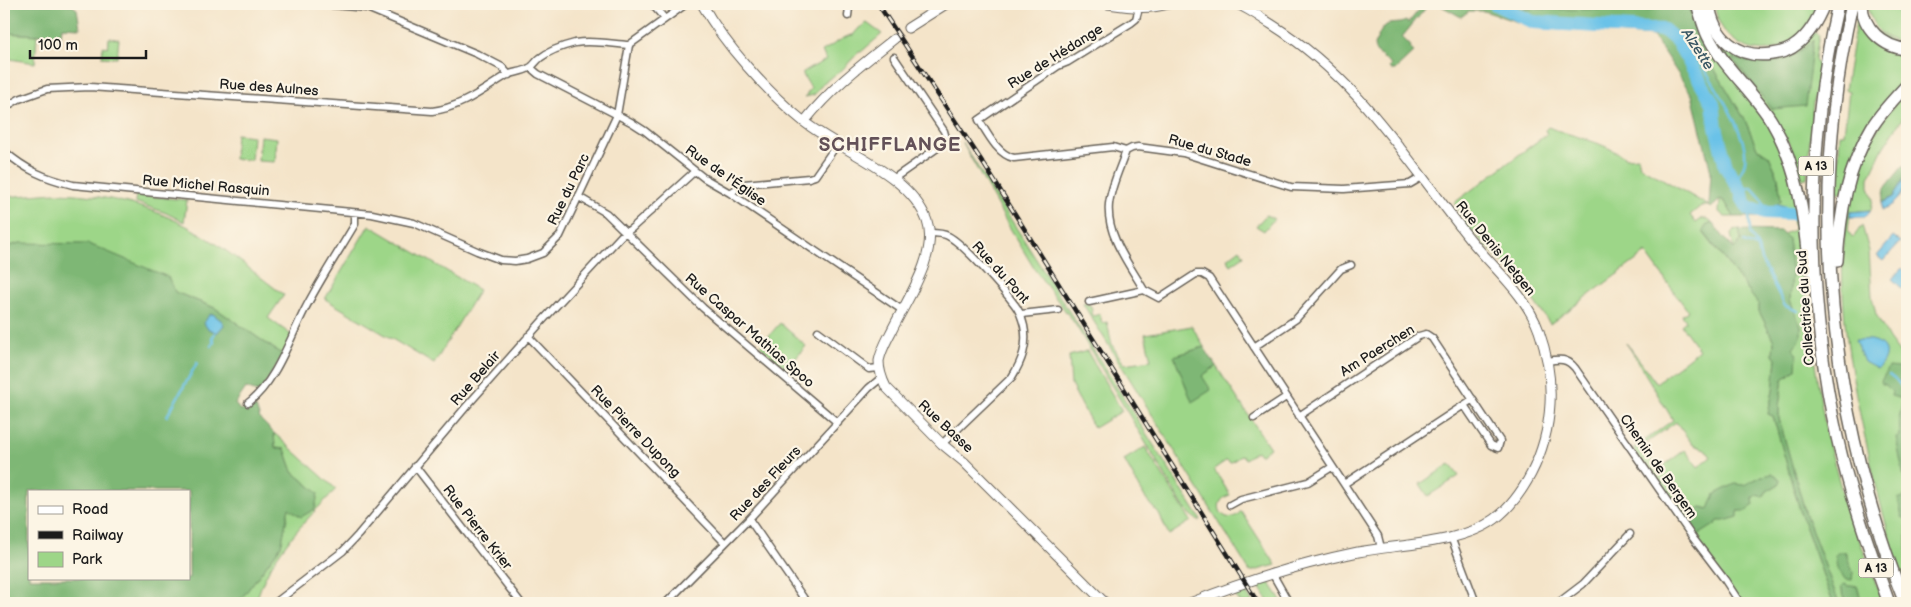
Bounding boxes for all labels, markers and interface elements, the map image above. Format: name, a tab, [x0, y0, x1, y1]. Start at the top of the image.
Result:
street label: Rue de Hédange	[1005, 20, 1106, 92]
water label: Alzette	[1677, 24, 1718, 74]
scale bar	[30, 28, 146, 60]
text: 100 m	[38, 36, 78, 55]
street label: Rue des Aulnes	[219, 76, 319, 99]
street label: Rue du Stade	[1166, 130, 1253, 170]
district label: SCHIFFLANGE	[819, 134, 961, 157]
street label: Rue de l'Église	[682, 140, 770, 210]
street label: Rue du Parc	[544, 151, 593, 228]
road number: A 13	[1798, 157, 1834, 176]
street label: Rue Michel Rasquin	[142, 171, 270, 200]
street label: Rue Denis Netgen	[1452, 197, 1539, 299]
street label: Rue du Pont	[968, 238, 1033, 307]
street label: Collectrice du Sud	[1793, 250, 1818, 366]
street label: Rue Caspar Mathias Spoo	[682, 270, 818, 391]
street label: Am Paerchen	[1337, 321, 1418, 380]
street label: Rue Belair	[447, 347, 504, 409]
street label: Rue Pierre Dupong	[587, 381, 684, 481]
street label: Rue Basse	[914, 396, 977, 456]
street label: Chemin de Bergem	[1616, 411, 1701, 522]
street label: Rue des Fleurs	[726, 442, 804, 524]
street label: Rue Pierre Krier	[439, 482, 517, 574]
legend	[28, 490, 190, 580]
text: Road	[72, 500, 108, 519]
text: Railway	[72, 526, 123, 545]
text: Park	[72, 550, 103, 569]
road number: A 13	[1858, 558, 1894, 578]

